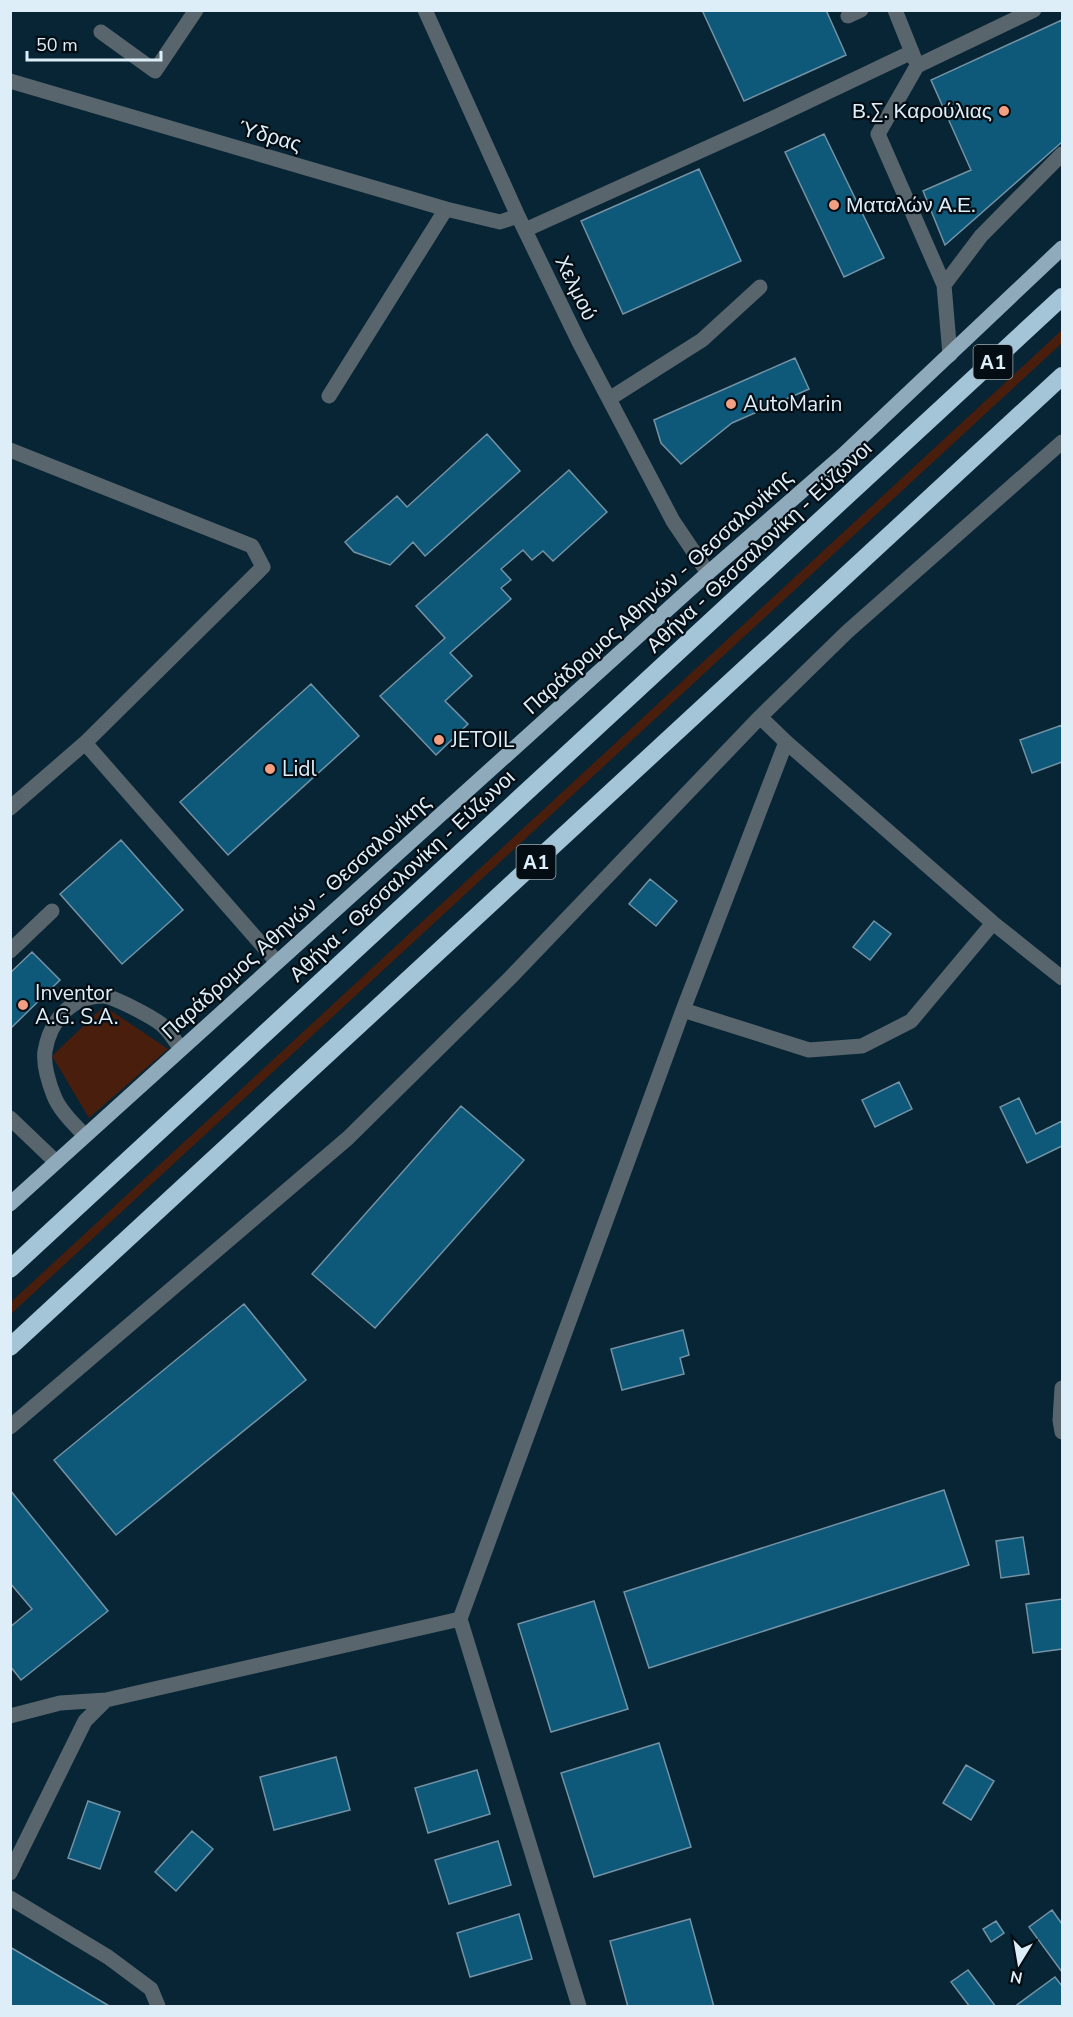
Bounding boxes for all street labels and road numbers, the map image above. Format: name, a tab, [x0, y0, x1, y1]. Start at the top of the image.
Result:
street label: Ύδρας	[235, 114, 305, 158]
street label: Χελμού	[548, 251, 604, 325]
road number: Α1	[974, 345, 1012, 379]
street label: Αθήνα - Θεσσαλονίκη - Εύζωνοι	[640, 435, 878, 659]
street label: Παράδρομος Αθηνών - Θεσσαλονίκης	[517, 463, 799, 721]
street label: Αθήνα - Θεσσαλονίκη - Εύζωνοι	[283, 764, 521, 988]
street label: Παράδρομος Αθηνών - Θεσσαλονίκης	[155, 788, 437, 1046]
road number: Α1	[516, 845, 556, 879]

